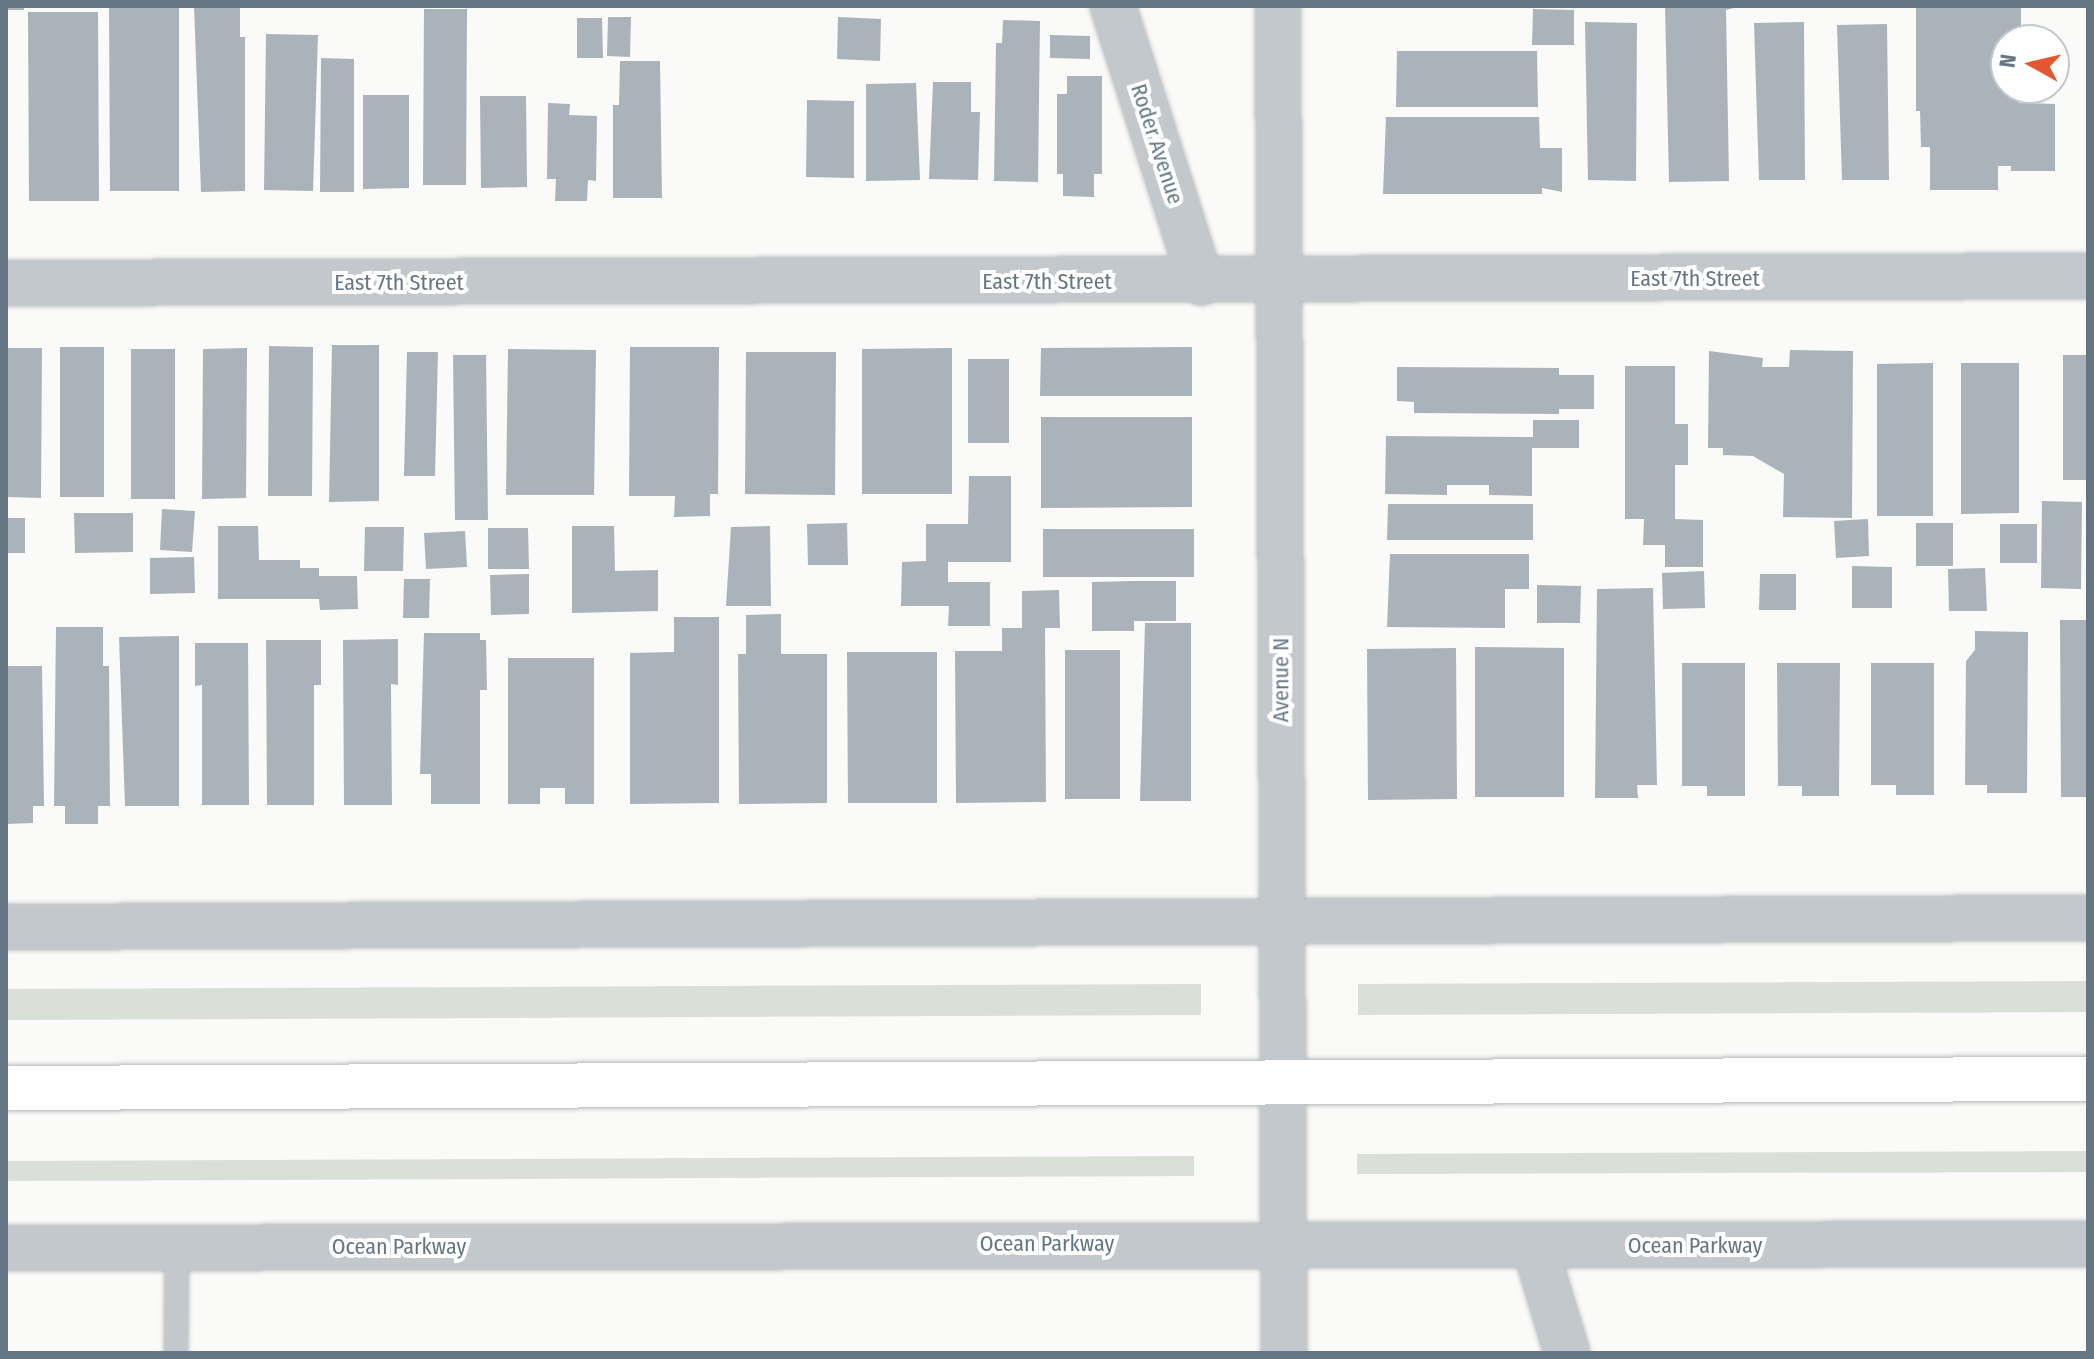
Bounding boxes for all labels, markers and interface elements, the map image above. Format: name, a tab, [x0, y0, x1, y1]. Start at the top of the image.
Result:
north arrow	[1990, 24, 2070, 104]
text: N	[1993, 52, 2022, 69]
street label: Roder Avenue	[1125, 81, 1189, 207]
street label: East 7th Street	[1630, 266, 1760, 292]
street label: East 7th Street	[982, 269, 1112, 295]
street label: East 7th Street	[334, 270, 464, 296]
street label: Avenue N	[1268, 638, 1294, 722]
street label: Ocean Parkway	[980, 1231, 1114, 1257]
street label: Ocean Parkway	[1628, 1233, 1762, 1259]
street label: Ocean Parkway	[332, 1234, 466, 1260]

